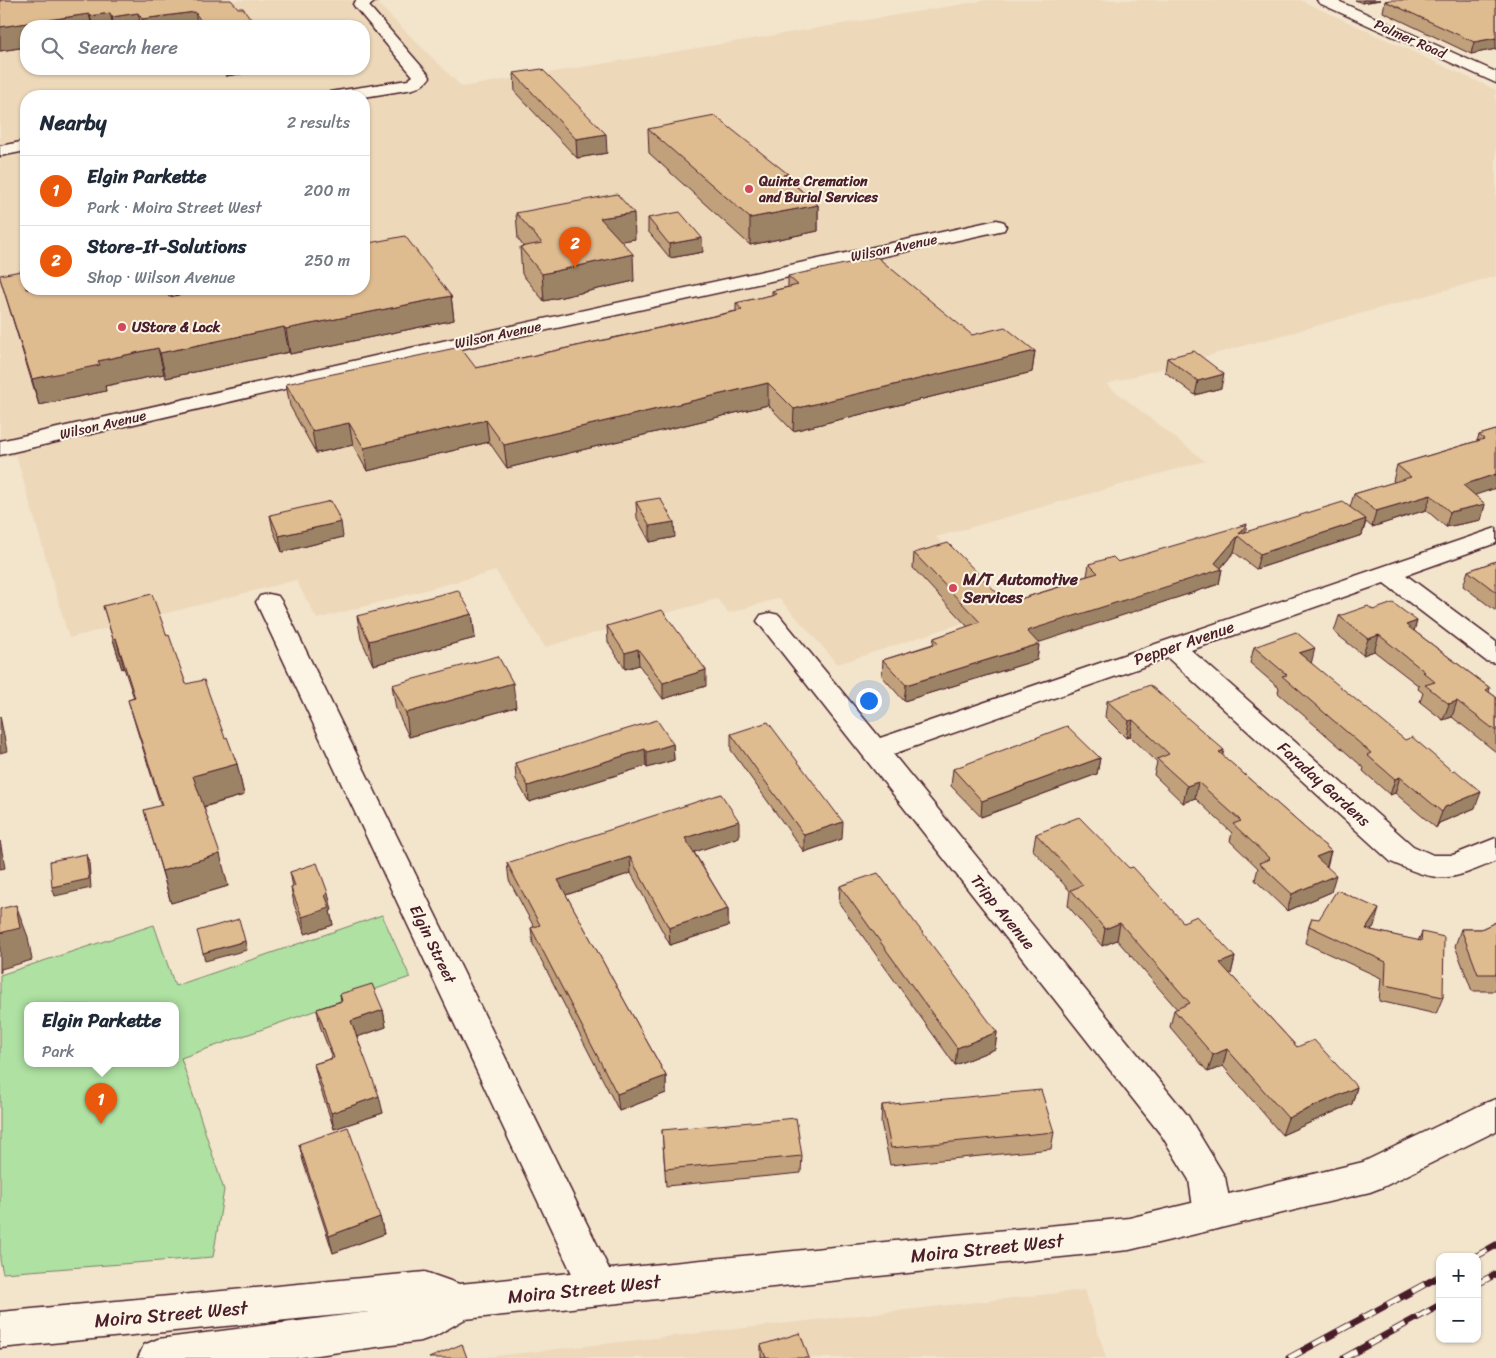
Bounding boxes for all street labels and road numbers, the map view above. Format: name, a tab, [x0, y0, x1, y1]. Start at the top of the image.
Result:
street label: Palmer Road	[1370, 12, 1452, 67]
street label: Wilson Avenue	[848, 227, 940, 269]
street label: Wilson Avenue	[452, 314, 544, 356]
street label: Wilson Avenue	[57, 403, 149, 447]
street label: Pepper Avenue	[1130, 612, 1238, 674]
street label: Faraday Gardens	[1271, 734, 1378, 834]
street label: Tripp Avenue	[963, 867, 1043, 957]
street label: Elgin Street	[401, 900, 465, 989]
street label: Moira Street West	[909, 1223, 1066, 1272]
street label: Moira Street West	[506, 1264, 663, 1313]
street label: Moira Street West	[93, 1291, 250, 1337]

